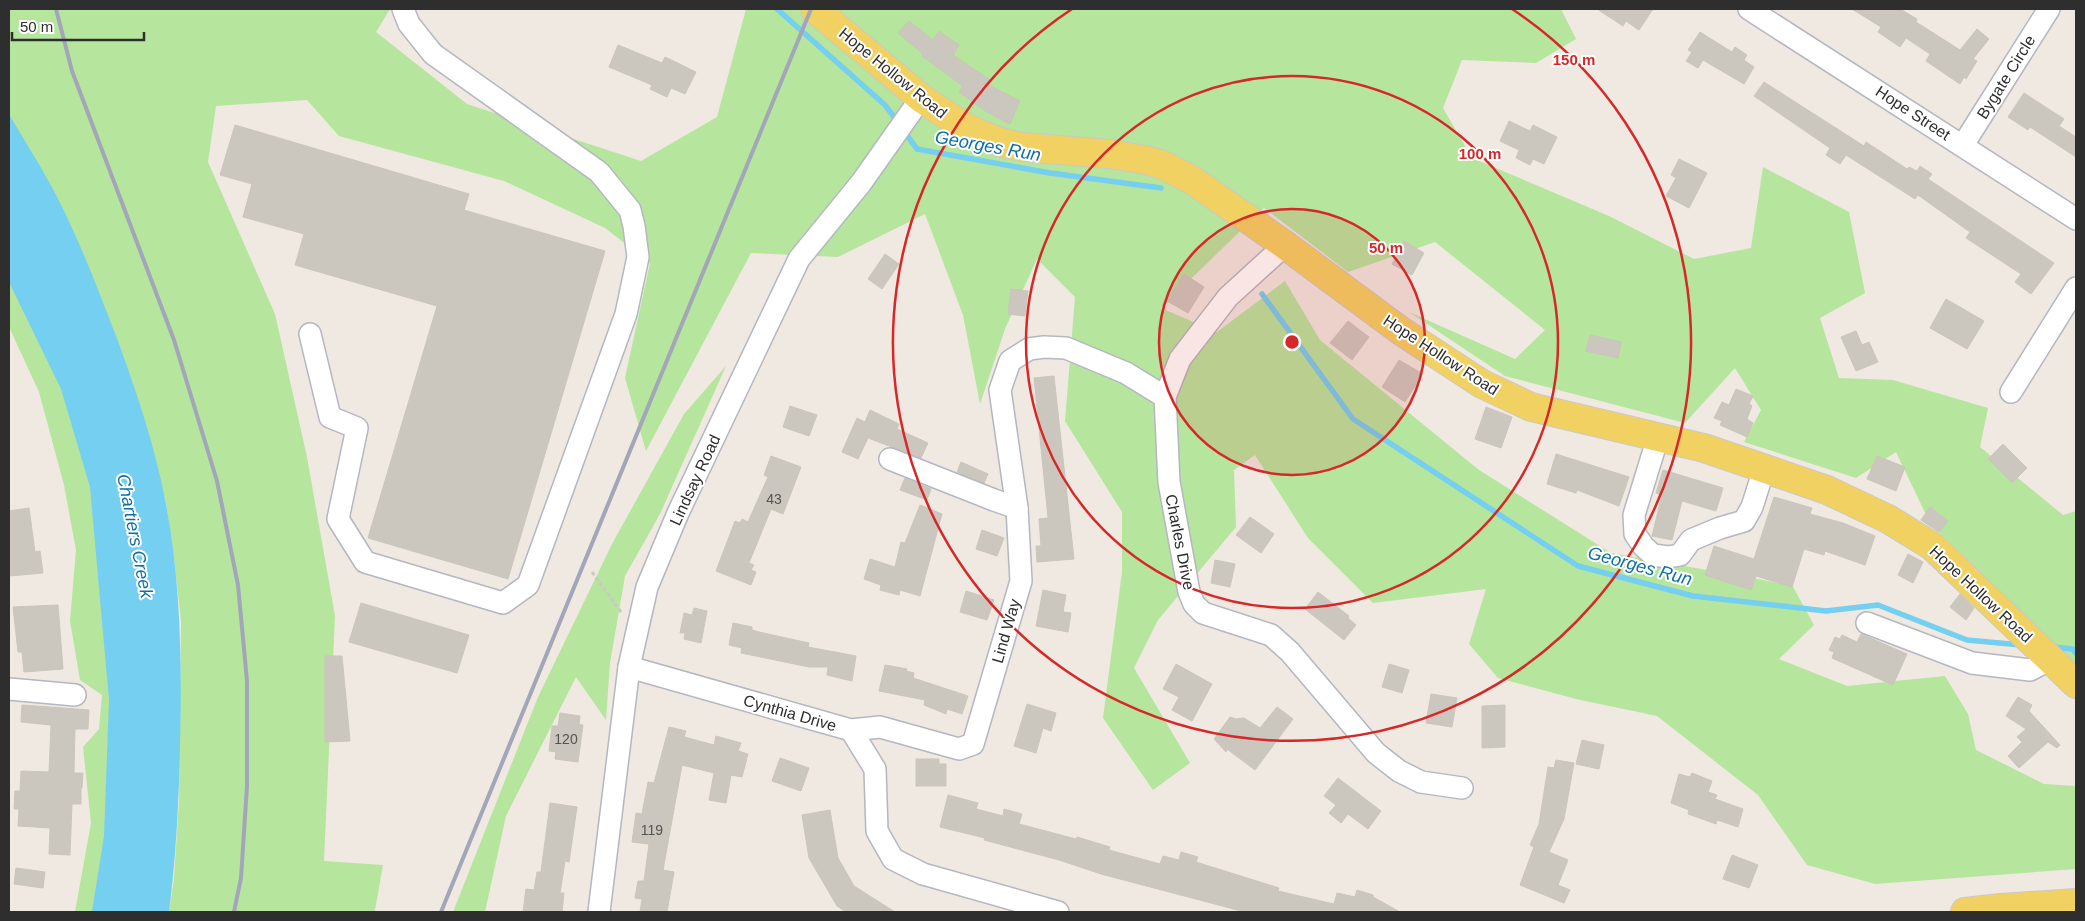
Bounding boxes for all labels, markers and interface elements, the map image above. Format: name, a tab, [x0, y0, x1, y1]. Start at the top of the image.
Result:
scale bar	[12, 10, 145, 42]
text: 50 m	[20, 18, 53, 35]
street label: Hope Hollow Road	[836, 24, 950, 122]
street label: Bygate Circle	[1974, 32, 2038, 122]
text: 150 m	[1553, 51, 1595, 68]
street label: Hope Street	[1873, 83, 1954, 144]
water label: Georges Run	[934, 127, 1042, 165]
text: 100 m	[1459, 145, 1501, 162]
text: 50 m	[1369, 239, 1403, 256]
street label: Hope Hollow Road	[1380, 312, 1502, 398]
centre of rings	[1283, 333, 1301, 351]
street label: Lindsay Road	[667, 432, 723, 528]
water label: Chartiers Creek	[113, 472, 157, 601]
house number: 43	[766, 491, 782, 507]
street label: Charles Drive	[1162, 493, 1198, 591]
water label: Georges Run	[1586, 542, 1694, 590]
street label: Hope Hollow Road	[1926, 542, 2036, 646]
street label: Lind Way	[989, 597, 1023, 665]
street label: Cynthia Drive	[742, 692, 839, 734]
house number: 120	[554, 731, 578, 747]
house number: 119	[641, 822, 663, 838]

